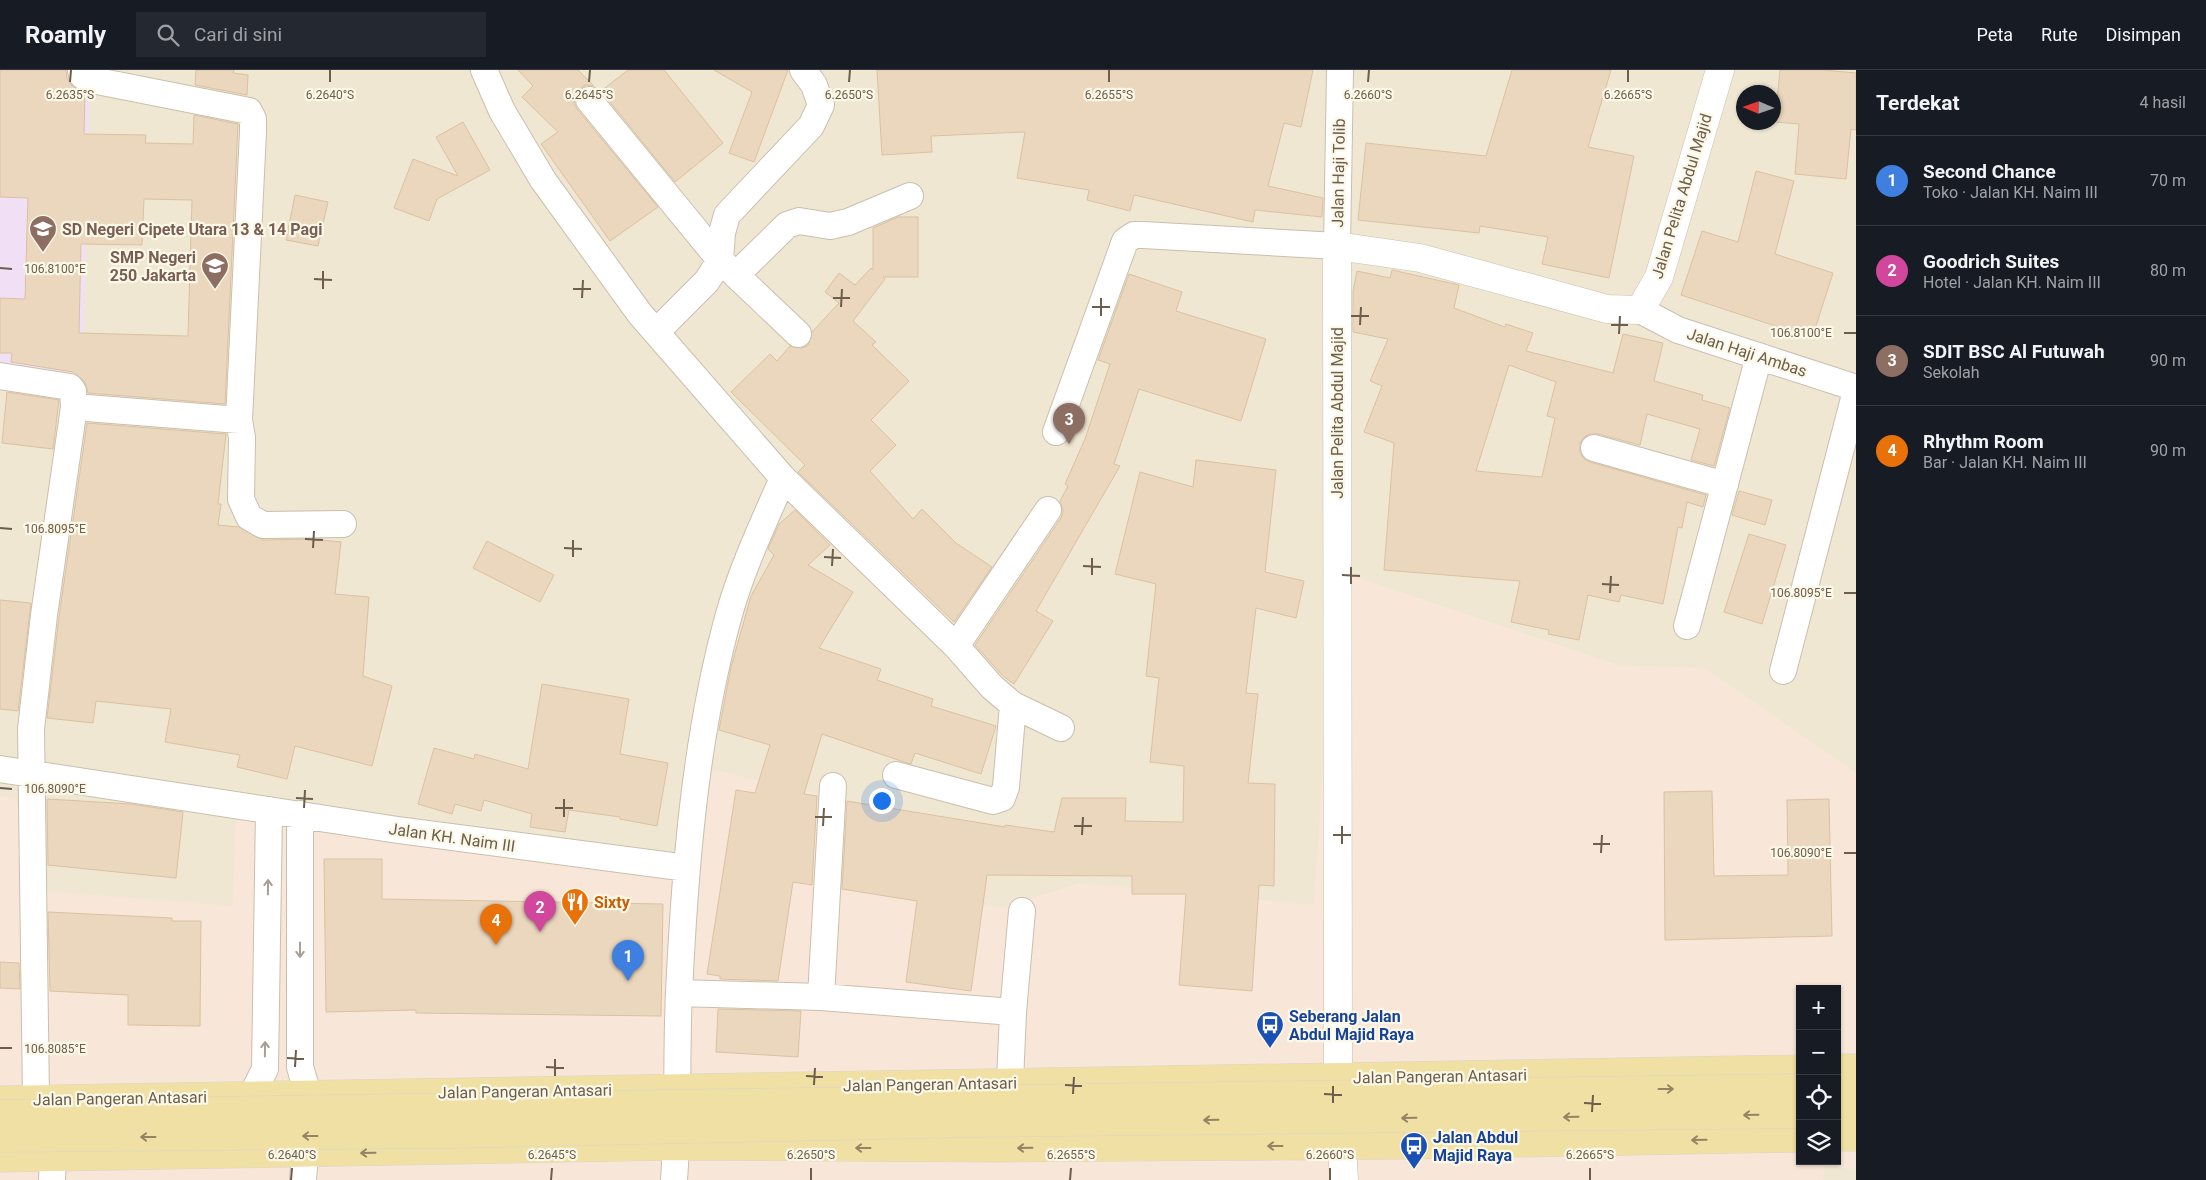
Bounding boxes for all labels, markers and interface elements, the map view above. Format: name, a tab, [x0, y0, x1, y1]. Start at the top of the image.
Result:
search box	[136, 12, 486, 57]
text: Roamly	[25, 21, 106, 49]
icon: search	[154, 21, 182, 49]
text: Cari di sini	[194, 23, 282, 46]
text: Peta	[1977, 24, 2013, 45]
text: Rute	[2041, 24, 2078, 45]
text: Disimpan	[2106, 24, 2181, 45]
north arrow	[1736, 85, 1781, 130]
text: 6.2635°S	[46, 88, 94, 102]
text: 6.2640°S	[306, 88, 354, 102]
text: 6.2645°S	[565, 88, 613, 102]
text: 6.2650°S	[825, 88, 873, 102]
text: 6.2655°S	[1085, 88, 1133, 102]
text: 6.2660°S	[1344, 88, 1392, 102]
text: 6.2665°S	[1604, 88, 1652, 102]
text: Terdekat	[1876, 91, 1960, 115]
text: 4 hasil	[2139, 93, 2186, 112]
street label: Jalan Pelita Abdul Majid	[1647, 111, 1716, 281]
street label: Jalan Haji Tolib	[1328, 118, 1349, 228]
text: Second Chance	[1923, 160, 2056, 183]
text: 1	[1887, 171, 1897, 190]
text: 70 m	[2150, 171, 2186, 190]
text: Toko · Jalan KH. Naim III	[1923, 183, 2098, 202]
school or university icon: SD Negeri Cipete Utara 13 & 14 Pagi	[28, 214, 58, 253]
place label: SD Negeri Cipete Utara 13 & 14 Pagi	[62, 220, 322, 239]
place label: SMP Negeri 250 Jakarta	[110, 248, 196, 285]
text: Goodrich Suites	[1923, 250, 2059, 273]
school or university icon: SMP Negeri 250 Jakarta	[200, 251, 230, 290]
text: 2	[1887, 261, 1897, 280]
text: 80 m	[2150, 261, 2186, 280]
text: 106.8100°E	[24, 262, 86, 276]
text: Hotel · Jalan KH. Naim III	[1923, 273, 2101, 292]
street label: Jalan Haji Ambas	[1684, 324, 1809, 381]
text: 106.8100°E	[1770, 326, 1832, 340]
street label: Jalan Pelita Abdul Majid	[1328, 327, 1347, 499]
text: SDIT BSC Al Futuwah	[1923, 340, 2105, 363]
text: 3	[1887, 351, 1897, 370]
text: 90 m	[2150, 351, 2186, 370]
text: Sekolah	[1923, 363, 1980, 382]
pin: 3	[1053, 403, 1085, 444]
text: Rhythm Room	[1923, 430, 2044, 453]
text: 4	[1887, 441, 1897, 460]
text: 90 m	[2150, 441, 2186, 460]
text: Bar · Jalan KH. Naim III	[1923, 453, 2087, 472]
text: 106.8095°E	[24, 522, 86, 536]
text: 106.8095°E	[1770, 586, 1832, 600]
text: 106.8090°E	[24, 782, 86, 796]
your location	[869, 788, 895, 814]
street label: Jalan KH. Naim III	[387, 819, 516, 856]
text: 106.8090°E	[1770, 846, 1832, 860]
one-way arrow	[263, 879, 272, 895]
restaurant icon: Sixty	[560, 887, 590, 926]
pin: 2	[524, 891, 556, 932]
place label: Sixty	[594, 893, 631, 912]
pin: 4	[480, 904, 512, 945]
pin: 1	[612, 940, 644, 981]
one-way arrow	[295, 942, 305, 958]
map controls	[1796, 985, 1841, 1165]
button: +	[1796, 985, 1841, 1030]
place label: Seberang Jalan Abdul Majid Raya	[1289, 1007, 1415, 1044]
bus stop icon: Seberang Jalan Abdul Majid Raya	[1255, 1010, 1285, 1049]
button: −	[1796, 1030, 1841, 1075]
text: 106.8085°E	[24, 1042, 86, 1056]
one-way arrow	[260, 1042, 270, 1058]
street label: Jalan Pangeran Antasari	[1353, 1065, 1527, 1088]
street label: Jalan Pangeran Antasari	[843, 1073, 1017, 1096]
button: locate	[1796, 1075, 1841, 1120]
street label: Jalan Pangeran Antasari	[438, 1080, 612, 1103]
one-way arrow	[1658, 1084, 1674, 1094]
street label: Jalan Pangeran Antasari	[33, 1087, 207, 1110]
one-way arrow	[1743, 1110, 1760, 1120]
one-way arrow	[1563, 1112, 1579, 1121]
one-way arrow	[1401, 1113, 1417, 1123]
one-way arrow	[1203, 1116, 1219, 1125]
button: layers	[1796, 1120, 1841, 1165]
place label: Jalan Abdul Majid Raya	[1433, 1128, 1518, 1165]
one-way arrow	[303, 1131, 319, 1140]
bus stop icon: Jalan Abdul Majid Raya	[1399, 1131, 1429, 1170]
one-way arrow	[140, 1132, 156, 1142]
one-way arrow	[1691, 1135, 1707, 1144]
one-way arrow	[1268, 1141, 1284, 1151]
one-way arrow	[855, 1143, 871, 1152]
one-way arrow	[1018, 1143, 1034, 1153]
text: 6.2640°S	[268, 1148, 316, 1162]
one-way arrow	[360, 1148, 376, 1158]
text: 6.2645°S	[528, 1148, 576, 1162]
text: 6.2650°S	[787, 1148, 835, 1162]
text: 6.2655°S	[1047, 1148, 1095, 1162]
text: 6.2660°S	[1306, 1148, 1354, 1162]
text: 6.2665°S	[1566, 1148, 1614, 1162]

